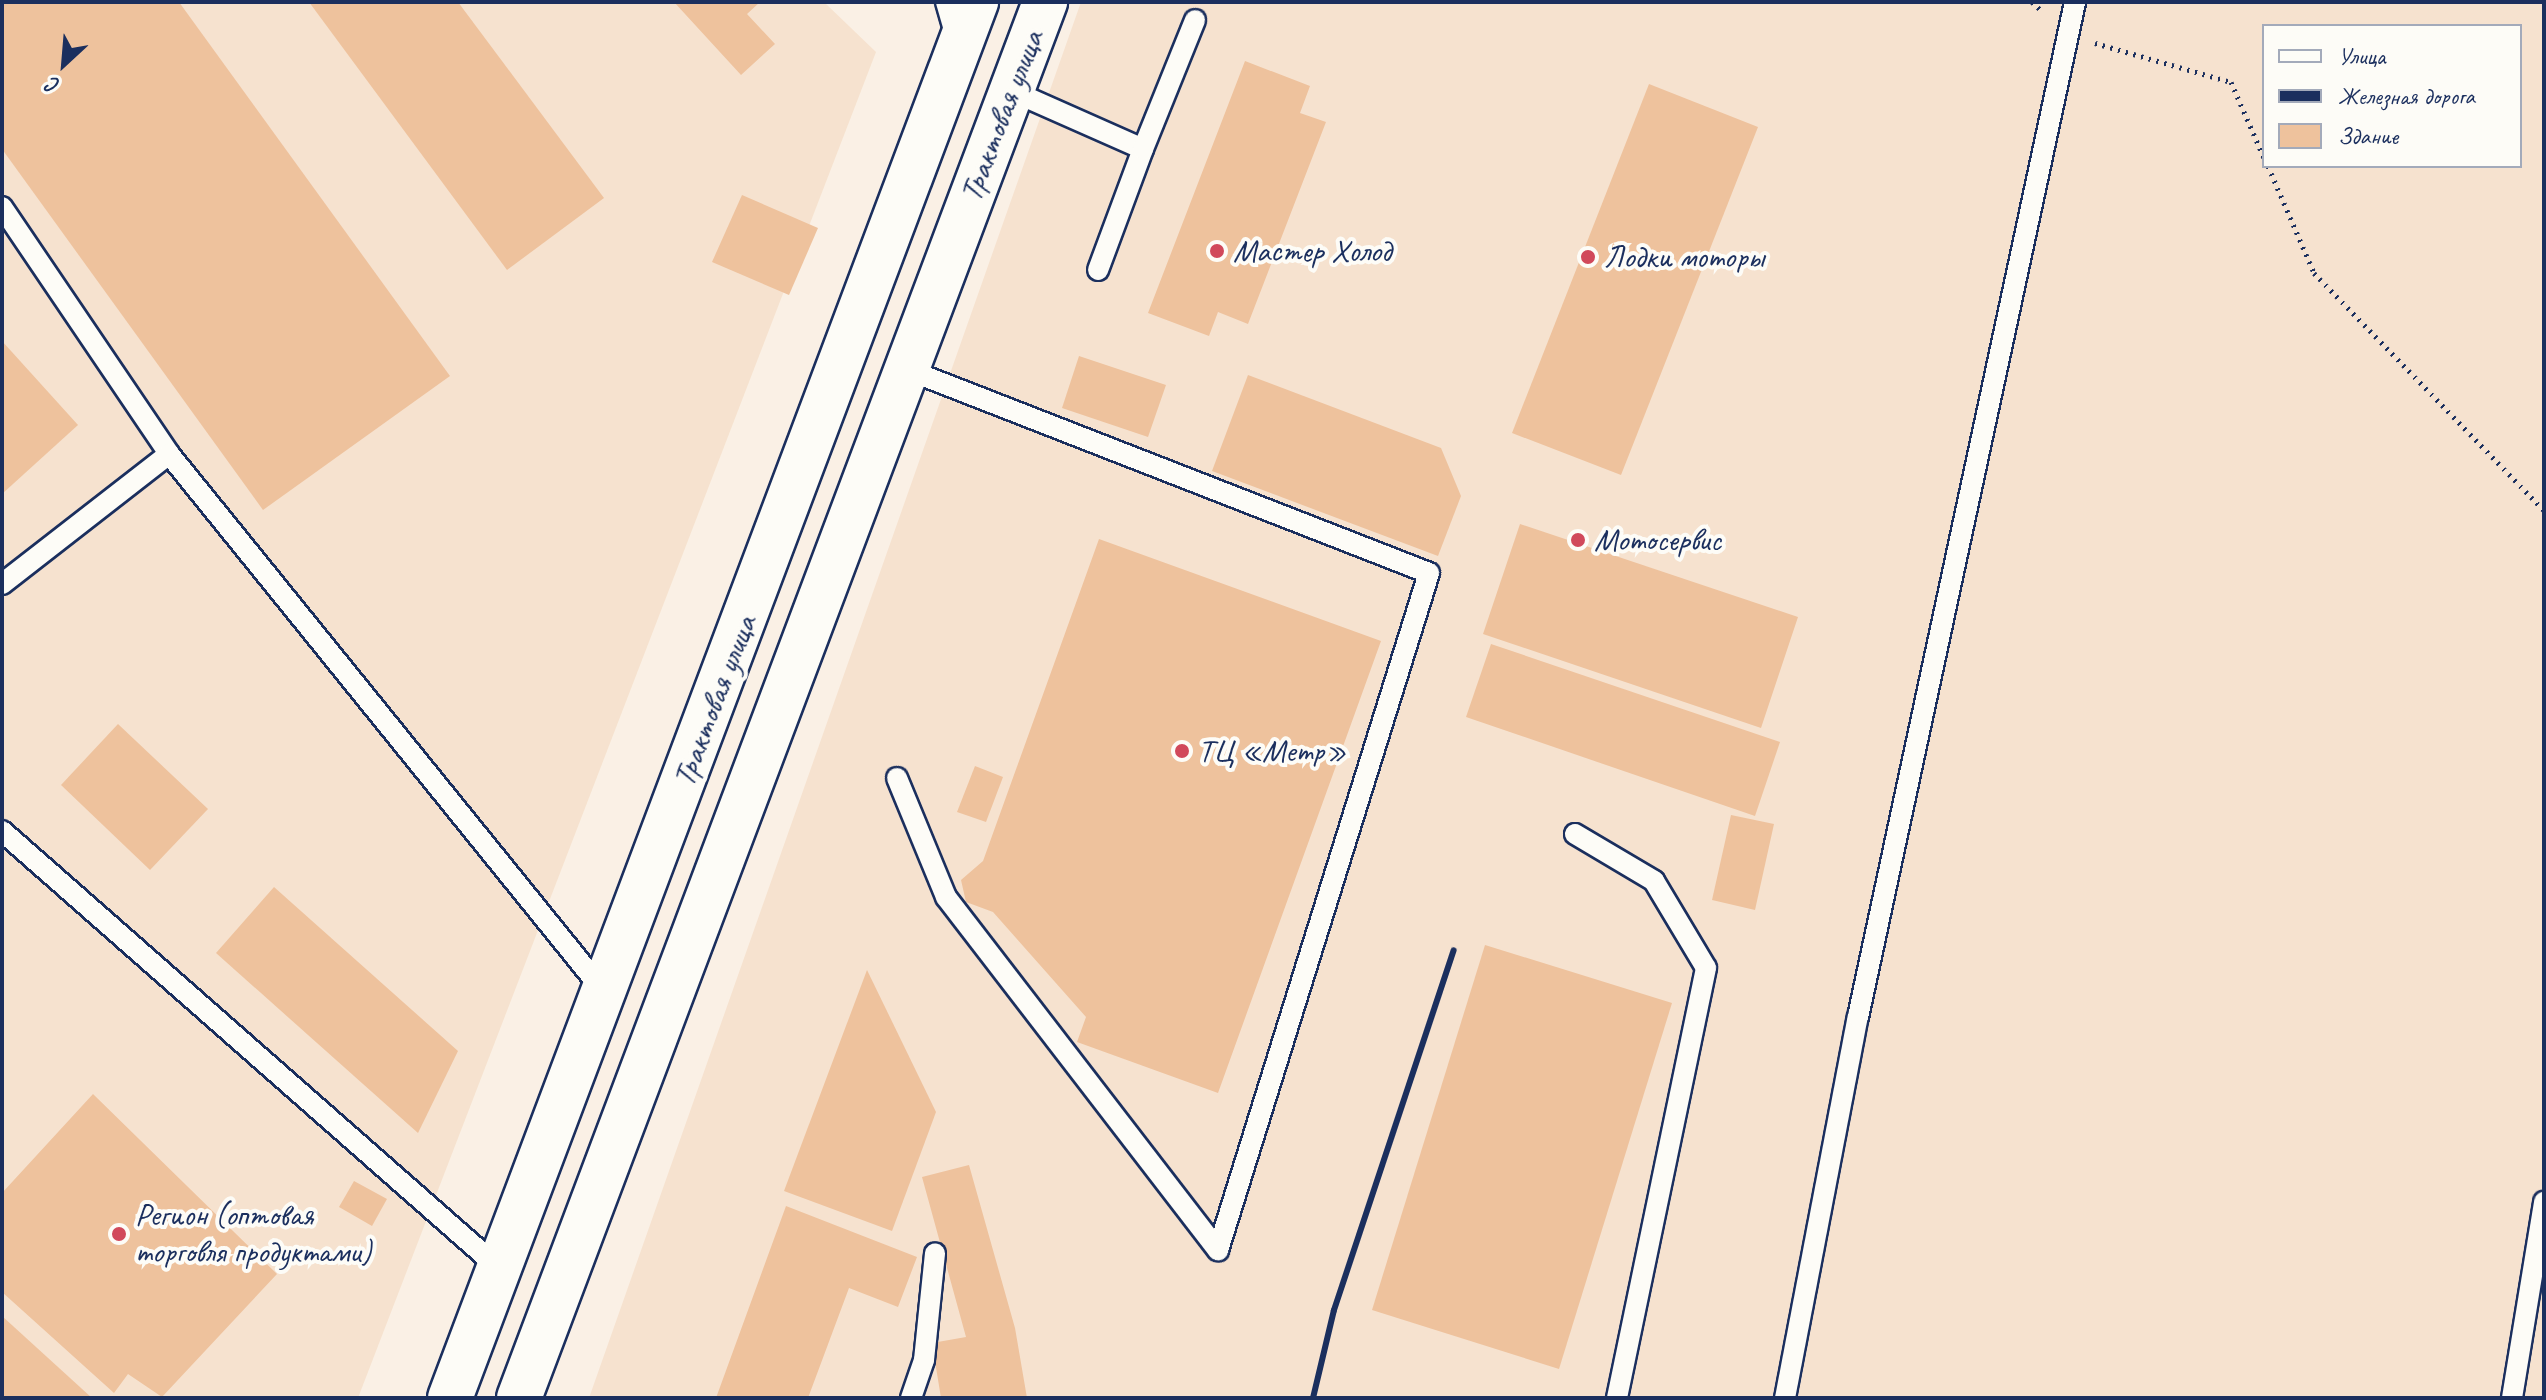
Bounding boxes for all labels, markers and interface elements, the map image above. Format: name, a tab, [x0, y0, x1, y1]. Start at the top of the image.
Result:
north arrow	[24, 24, 104, 104]
street label: Трактовая улица	[951, 24, 1053, 208]
legend	[2262, 24, 2522, 168]
text: Улица	[2338, 41, 2386, 71]
text: С	[42, 71, 64, 101]
text: Железная дорога	[2338, 81, 2475, 111]
text: Здание	[2338, 121, 2398, 151]
place label: Мастер Холод	[1233, 232, 1391, 270]
place label: Лодки моторы	[1604, 238, 1767, 276]
marker: Мастер Холод	[1208, 242, 1226, 260]
marker: Лодки моторы	[1579, 248, 1597, 266]
place label: Мотосервис	[1594, 521, 1721, 559]
marker: Мотосервис	[1569, 531, 1587, 549]
street label: Трактовая улица	[664, 609, 766, 793]
place label: ТЦ «Метр»	[1198, 732, 1347, 770]
marker: ТЦ «Метр»	[1173, 742, 1191, 760]
place label: Регион (оптовая торговля продуктами)	[135, 1197, 374, 1272]
marker: Регион (оптовая торговля продуктами)	[110, 1225, 128, 1243]

